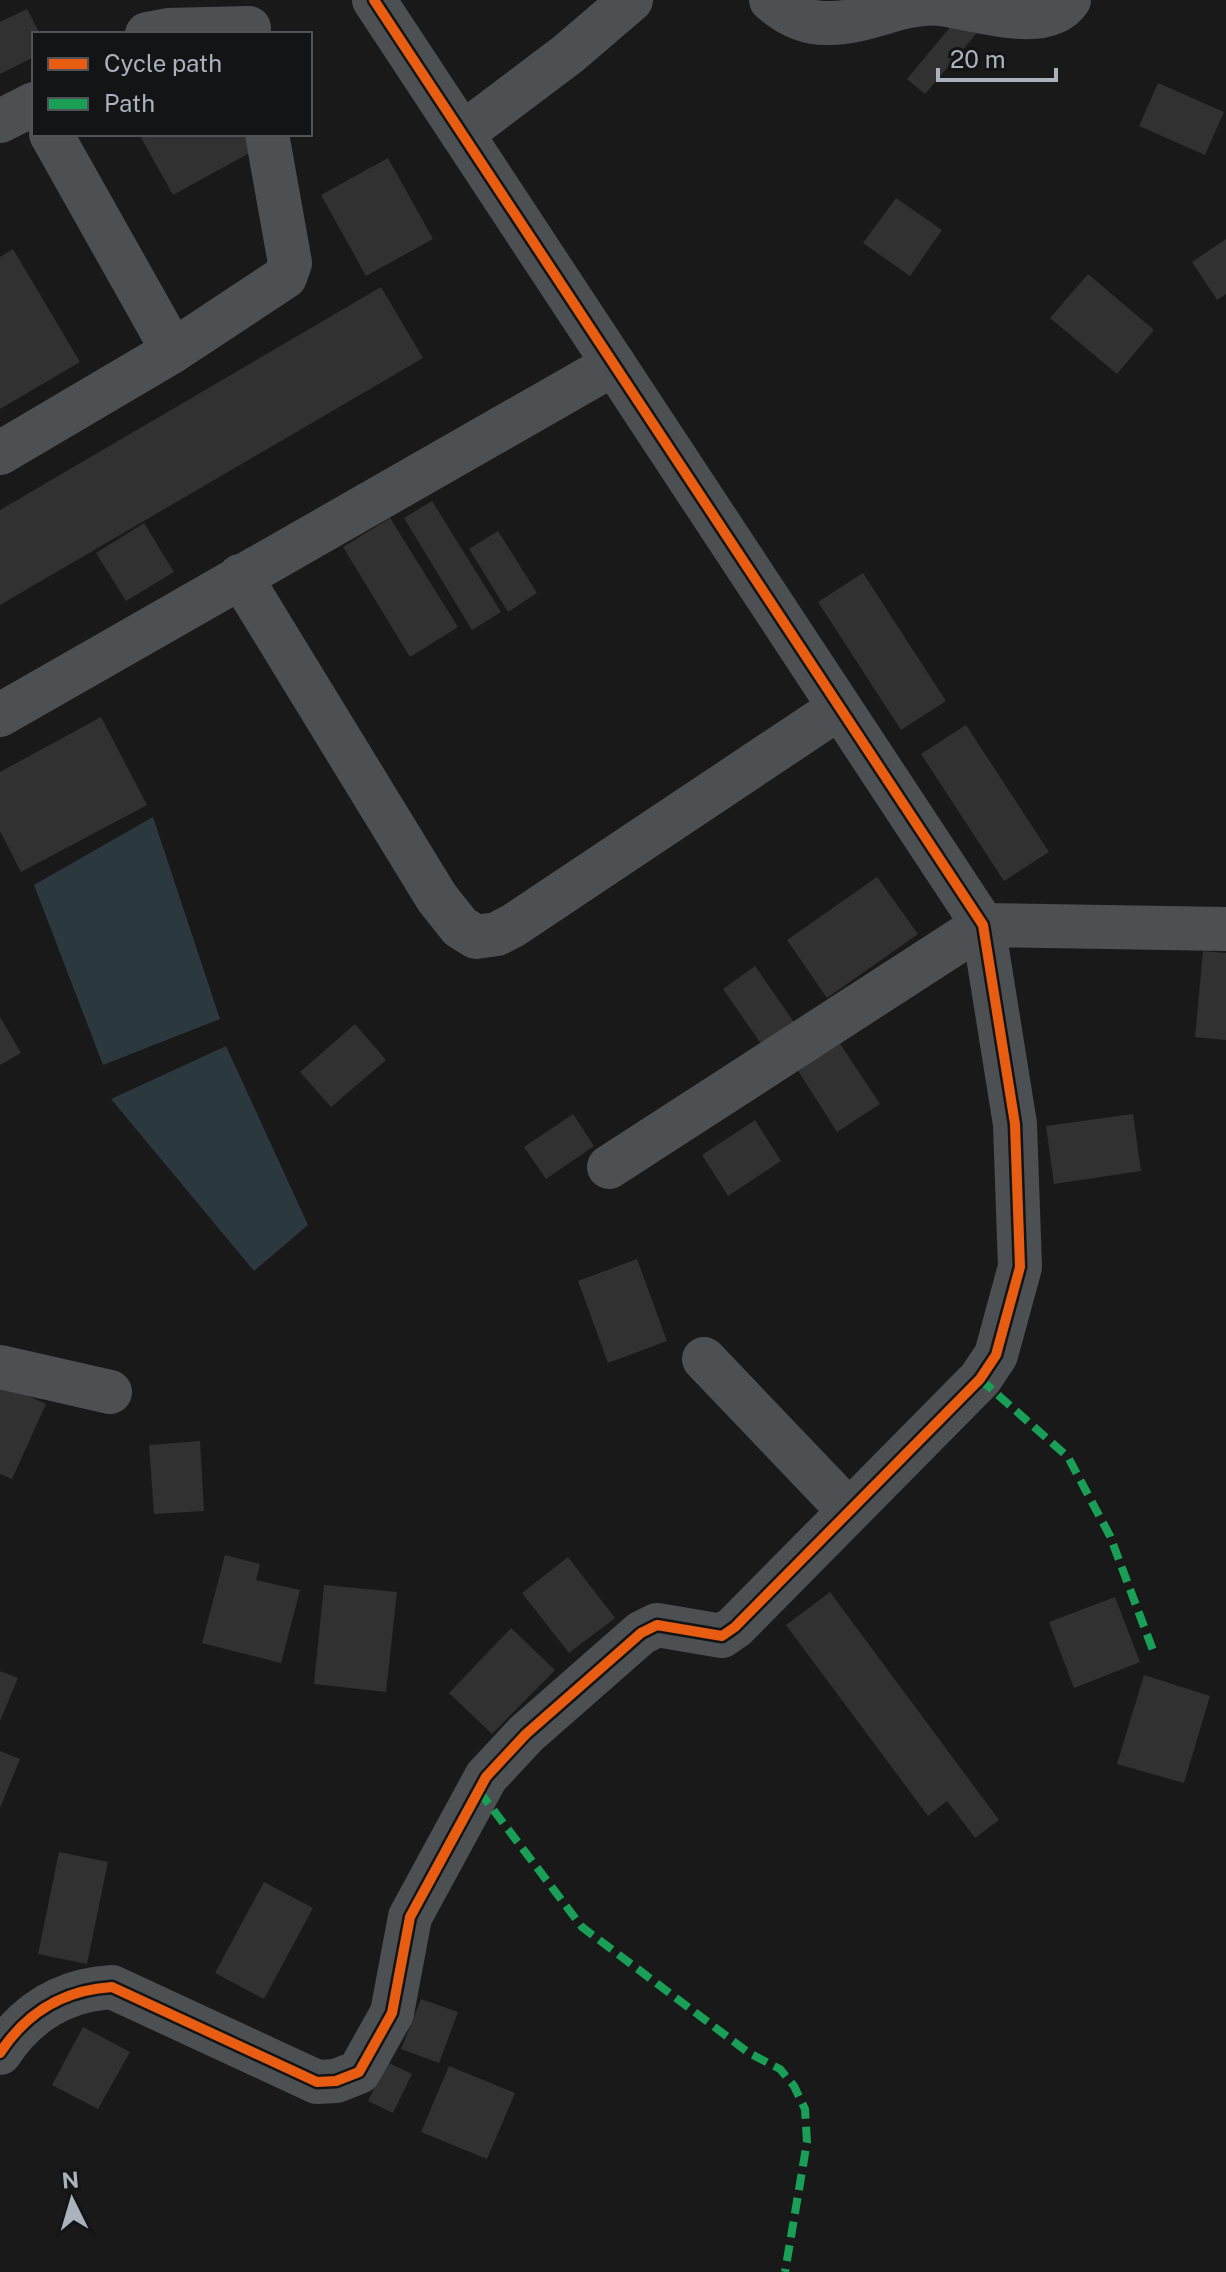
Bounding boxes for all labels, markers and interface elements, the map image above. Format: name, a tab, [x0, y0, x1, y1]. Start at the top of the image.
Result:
legend	[32, 32, 312, 136]
scale bar	[938, 32, 1056, 82]
text: 20 m	[950, 45, 1006, 73]
text: Cycle path	[104, 49, 222, 77]
text: Path	[104, 89, 155, 117]
north arrow	[32, 2160, 112, 2240]
text: N	[61, 2166, 80, 2194]

